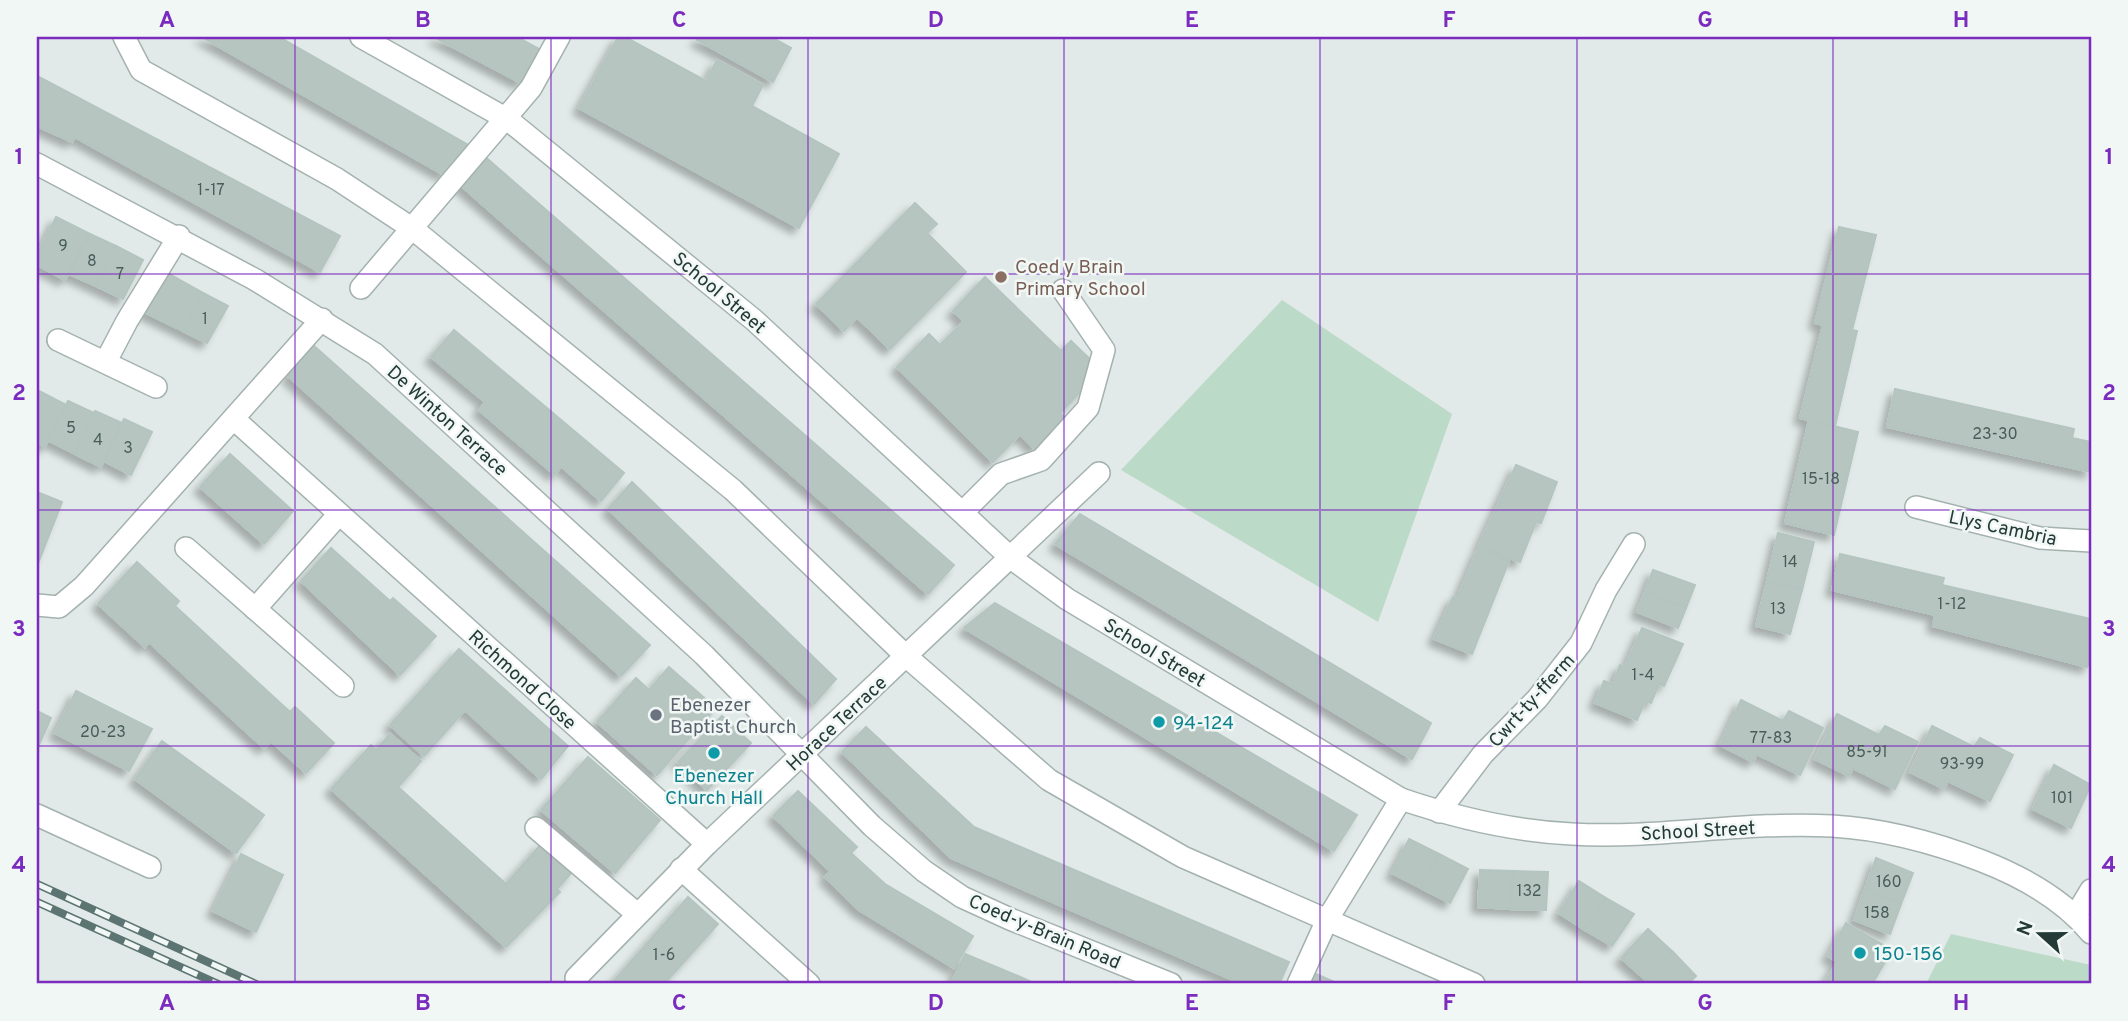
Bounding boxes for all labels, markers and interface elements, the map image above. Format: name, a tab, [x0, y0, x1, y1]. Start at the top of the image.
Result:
text: A	[159, 7, 175, 36]
text: B	[415, 7, 431, 36]
text: C	[672, 7, 686, 36]
text: D	[928, 7, 944, 36]
text: E	[1185, 7, 1199, 36]
text: F	[1442, 7, 1456, 36]
text: G	[1697, 7, 1713, 36]
text: H	[1953, 7, 1969, 36]
text: 1	[14, 144, 24, 173]
text: 1	[2104, 144, 2114, 173]
house number: 1-17	[197, 181, 225, 201]
house number: 9	[58, 237, 68, 257]
street label: School Street	[667, 247, 770, 340]
house number: 8	[87, 252, 97, 272]
place label: Coed y Brain Primary School	[1015, 256, 1146, 302]
house number: 7	[116, 265, 124, 285]
marker: Coed y Brain Primary School	[993, 269, 1009, 285]
house number: 1	[202, 310, 208, 330]
street label: De Winton Terrace	[381, 361, 512, 482]
text: 2	[12, 380, 26, 409]
text: 2	[2102, 380, 2116, 409]
house number: 5	[66, 419, 76, 439]
house number: 23-30	[1972, 425, 2018, 445]
house number: 4	[93, 431, 103, 451]
house number: 3	[123, 439, 133, 459]
house number: 15-18	[1802, 470, 1840, 490]
street label: Llys Cambria	[1946, 506, 2059, 552]
house number: 14	[1782, 553, 1798, 573]
house number: 1-12	[1938, 595, 1966, 615]
house number: 13	[1770, 600, 1786, 620]
street label: School Street	[1099, 614, 1209, 694]
text: 3	[12, 616, 26, 645]
text: 3	[2102, 616, 2116, 645]
street label: Richmond Close	[463, 626, 581, 735]
street label: Cwrt-ty-fferm	[1484, 649, 1581, 753]
house number: 1-4	[1631, 666, 1655, 686]
street label: Horace Terrace	[782, 672, 893, 777]
place label: Ebenezer Baptist Church	[670, 694, 796, 740]
marker: Ebenezer Baptist Church	[648, 707, 664, 723]
place label: 94-124	[1173, 712, 1234, 736]
marker: 94-124	[1151, 714, 1167, 730]
house number: 20-23	[80, 723, 126, 743]
house number: 77-83	[1750, 729, 1792, 749]
house number: 85-91	[1846, 743, 1888, 763]
marker: Ebenezer Church Hall	[706, 745, 722, 761]
house number: 93-99	[1940, 755, 1984, 775]
place label: Ebenezer Church Hall	[665, 765, 763, 811]
house number: 101	[2051, 789, 2073, 809]
street label: School Street	[1640, 817, 1756, 847]
text: 4	[12, 852, 26, 881]
text: 4	[2102, 852, 2116, 881]
house number: 160	[1876, 873, 1902, 893]
house number: 132	[1516, 882, 1542, 902]
street label: Coed-y-Brain Road	[965, 890, 1124, 976]
north arrow	[2006, 898, 2076, 968]
house number: 158	[1864, 904, 1890, 924]
text: N	[2012, 918, 2040, 939]
place label: 150-156	[1874, 943, 1943, 967]
marker: 150-156	[1852, 945, 1868, 961]
house number: 1-6	[653, 946, 675, 966]
text: A	[159, 990, 175, 1019]
text: B	[415, 990, 431, 1019]
text: C	[672, 990, 686, 1019]
text: D	[928, 990, 944, 1019]
text: E	[1185, 990, 1199, 1019]
text: F	[1442, 990, 1456, 1019]
text: G	[1697, 990, 1713, 1019]
text: H	[1953, 990, 1969, 1019]

